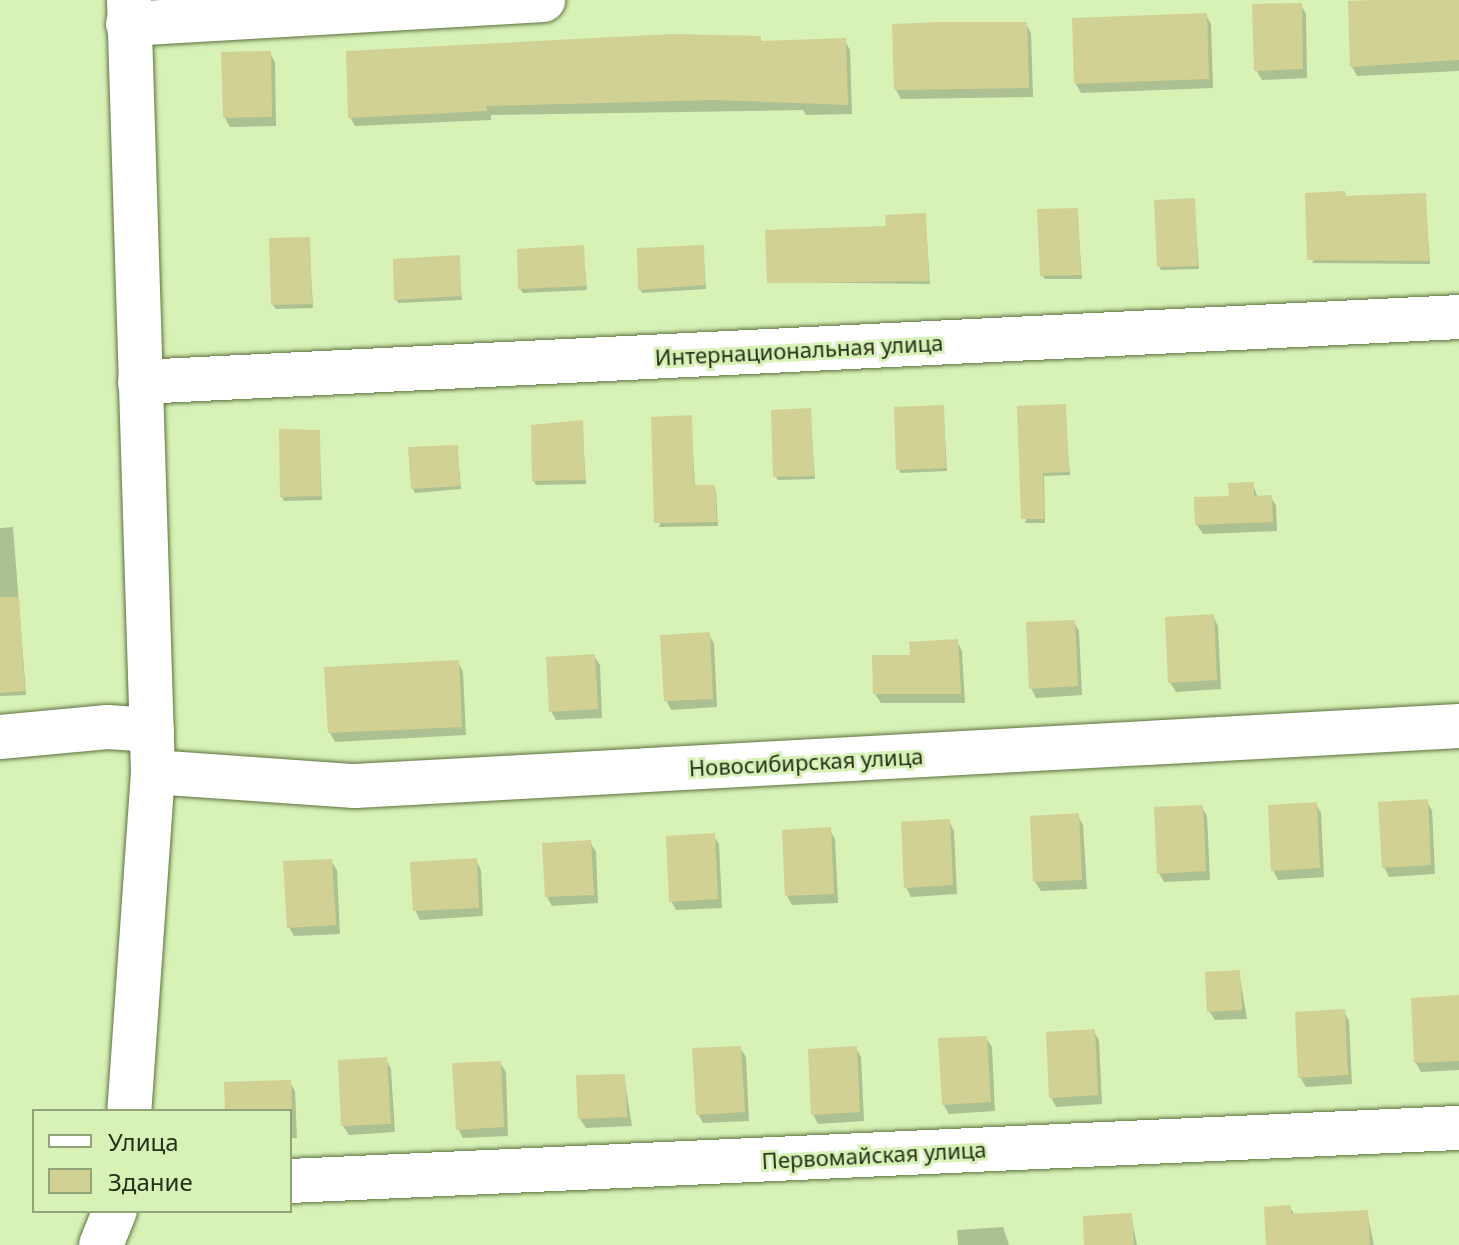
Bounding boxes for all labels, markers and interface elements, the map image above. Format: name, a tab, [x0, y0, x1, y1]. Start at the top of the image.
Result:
street label: Интернациональная улица	[654, 329, 944, 371]
street label: Новосибирская улица	[688, 743, 924, 781]
legend	[32, 1109, 292, 1213]
text: Улица	[108, 1125, 179, 1158]
street label: Первомайская улица	[761, 1136, 987, 1174]
text: Здание	[108, 1165, 193, 1198]

